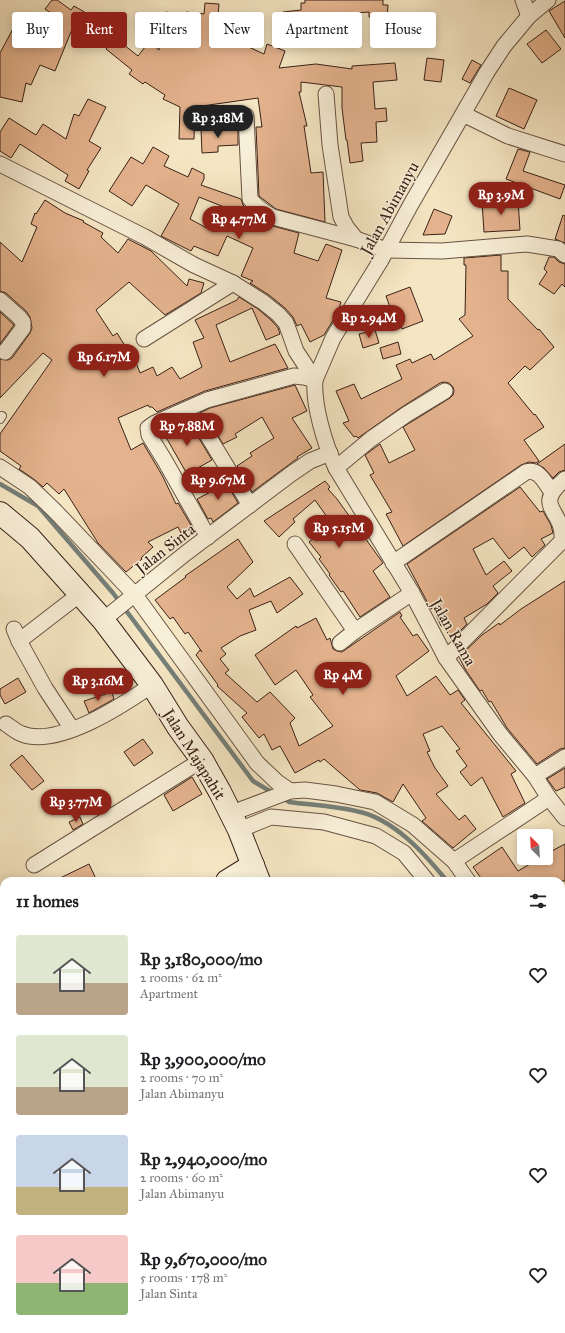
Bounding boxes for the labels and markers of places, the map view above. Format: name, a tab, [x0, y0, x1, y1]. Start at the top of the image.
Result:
pin: Rp 3.18M	[177, 105, 259, 139]
pin: Rp 3.9M	[464, 182, 538, 216]
pin: Rp 4.77M	[198, 206, 280, 240]
pin: Rp 2.94M	[328, 305, 410, 339]
pin: Rp 6.17M	[63, 344, 145, 378]
pin: Rp 7.88M	[146, 413, 228, 447]
pin: Rp 9.67M	[177, 467, 259, 501]
pin: Rp 5.15M	[298, 515, 380, 549]
pin: Rp 4M	[315, 662, 371, 696]
pin: Rp 3.16M	[57, 668, 139, 702]
pin: Rp 3.77M	[35, 789, 117, 823]

